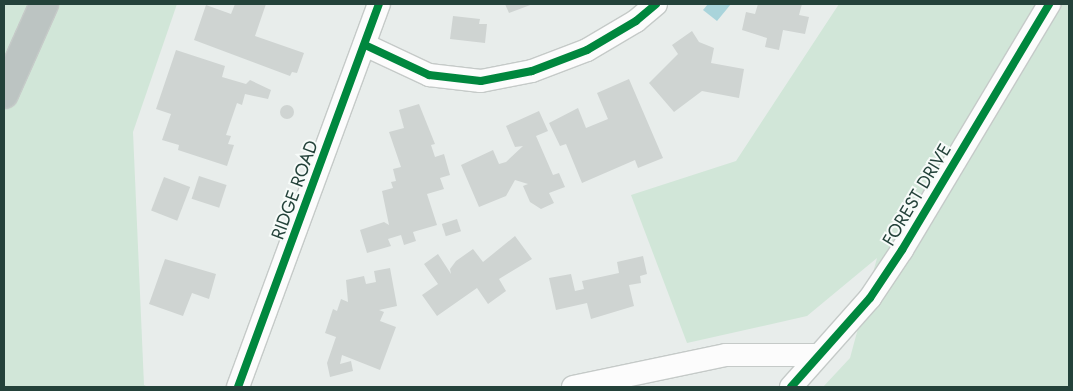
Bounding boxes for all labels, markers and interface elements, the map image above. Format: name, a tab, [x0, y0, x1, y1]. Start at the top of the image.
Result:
street label: RIDGE ROAD	[267, 138, 323, 242]
street label: FOREST DRIVE	[878, 140, 956, 250]

